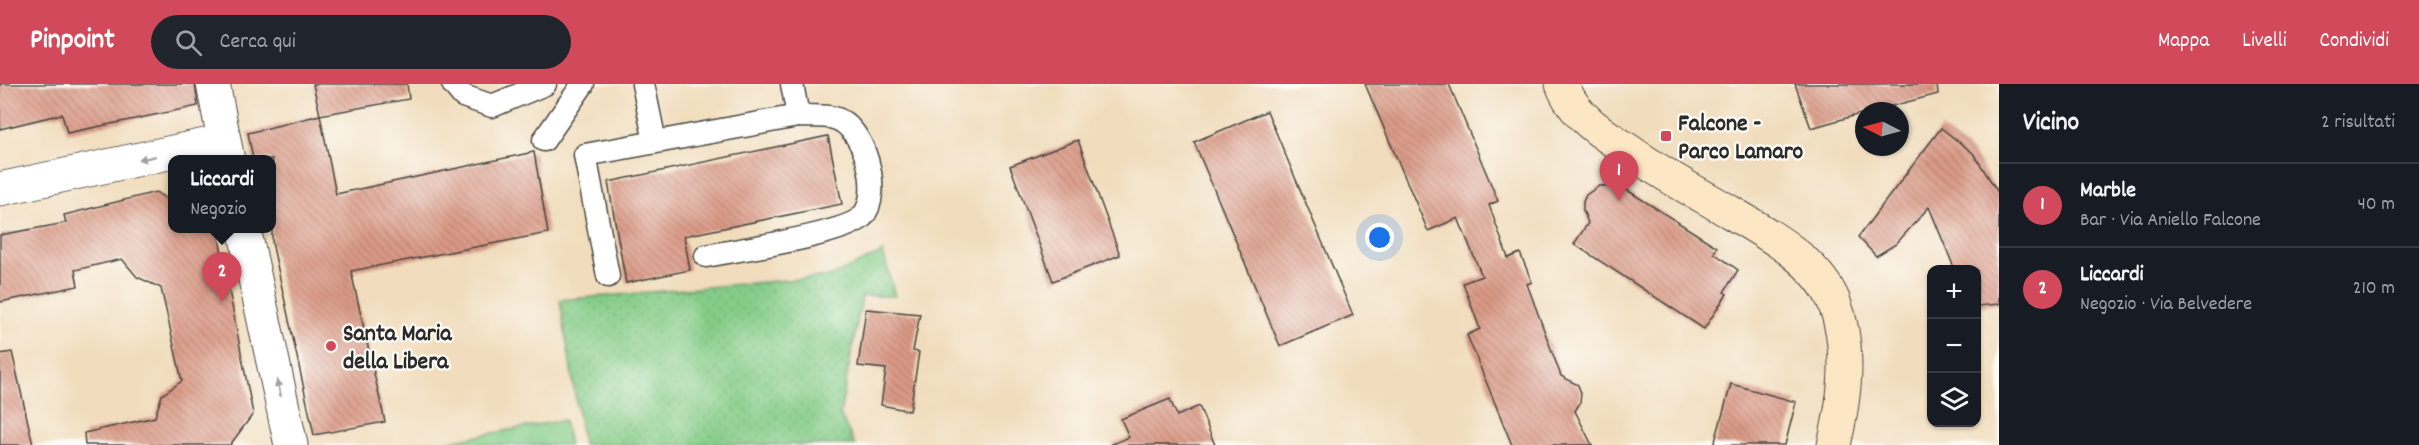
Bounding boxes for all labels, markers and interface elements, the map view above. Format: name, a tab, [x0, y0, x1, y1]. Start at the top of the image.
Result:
search box	[151, 15, 571, 69]
text: Pinpoint	[30, 22, 115, 62]
icon: search	[172, 26, 205, 59]
text: Cerca qui	[220, 27, 296, 58]
text: Mappa	[2158, 27, 2209, 57]
text: Livelli	[2242, 27, 2287, 57]
text: Condividi	[2320, 27, 2389, 57]
north arrow	[1855, 102, 1909, 156]
text: Vicino	[2023, 105, 2079, 142]
place label: Falcone - Parco Lamaro	[1678, 108, 1804, 170]
text: 2 risultati	[2321, 109, 2395, 137]
marker: Falcone - Parco Lamaro	[1659, 129, 1673, 143]
pin: 1	[1600, 152, 1638, 201]
one-way arrow	[137, 154, 156, 163]
popup	[168, 155, 276, 233]
text: Liccardi	[190, 165, 254, 196]
text: Marble	[2080, 176, 2136, 207]
text: 1	[2040, 191, 2045, 219]
text: 40 m	[2357, 191, 2395, 219]
text: Negozio	[190, 196, 247, 224]
text: Bar · Via Aniello Falcone	[2080, 207, 2261, 235]
your location	[1365, 223, 1394, 252]
pin: 2	[202, 252, 242, 302]
text: Liccardi	[2080, 260, 2144, 291]
map controls	[1927, 265, 1981, 427]
button: +	[1927, 265, 1981, 319]
text: 2	[2038, 275, 2047, 303]
text: 210 m	[2353, 275, 2395, 303]
text: Negozio · Via Belvedere	[2080, 291, 2252, 319]
place label: Santa Maria della Libera	[343, 318, 452, 380]
button: −	[1927, 319, 1981, 373]
marker: Santa Maria della Libera	[324, 339, 338, 353]
button: layers	[1927, 373, 1981, 427]
one-way arrow	[274, 378, 283, 397]

